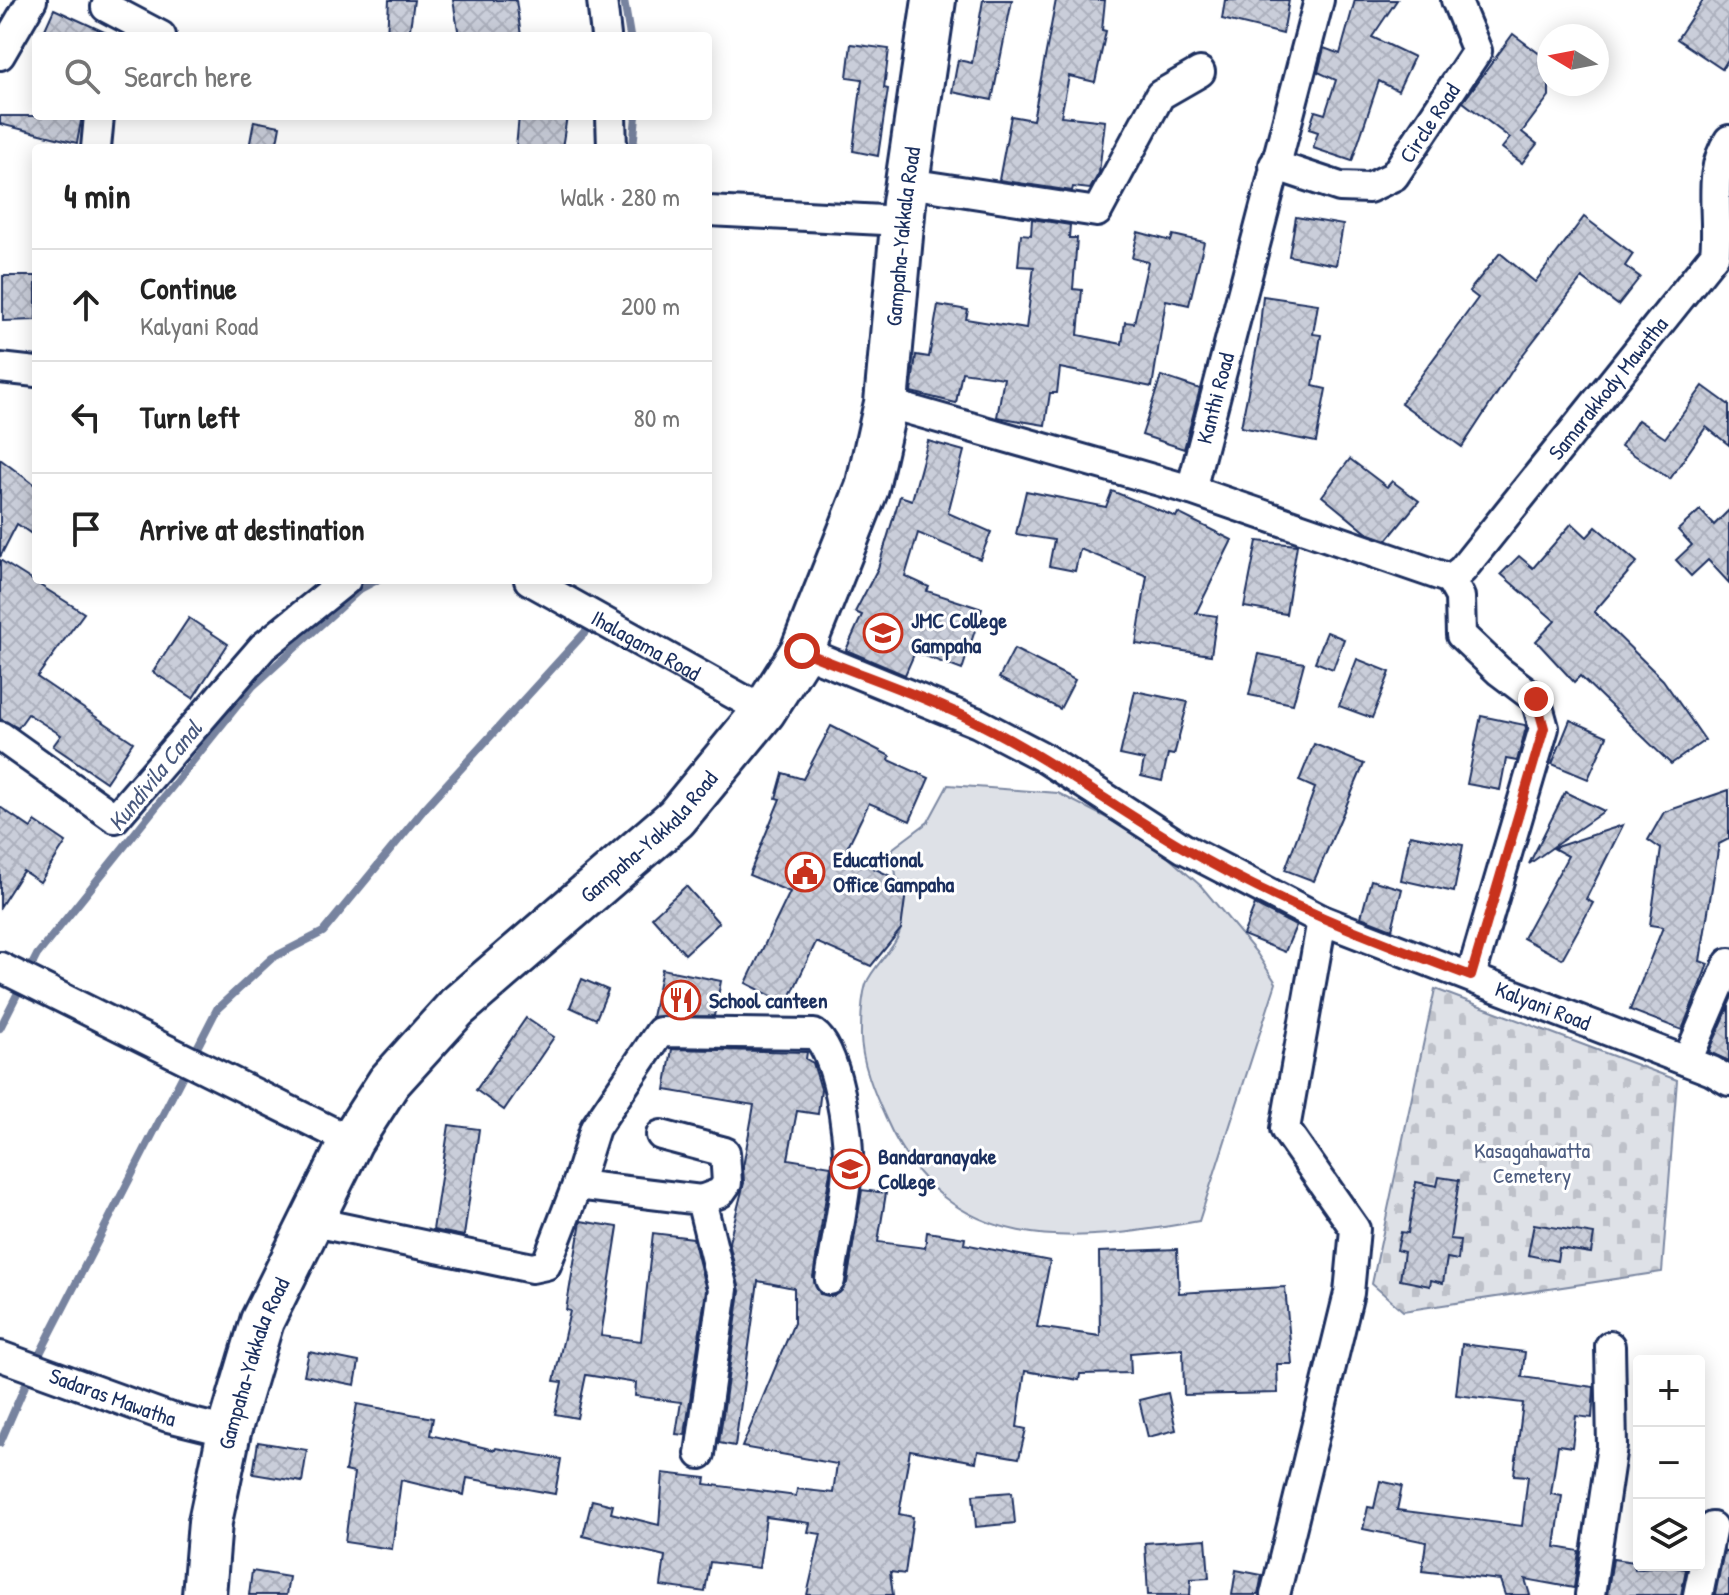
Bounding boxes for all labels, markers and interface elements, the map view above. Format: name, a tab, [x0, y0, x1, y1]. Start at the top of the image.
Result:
north arrow	[1537, 24, 1609, 96]
search box	[32, 32, 712, 120]
icon: search	[60, 54, 104, 98]
text: Search here	[124, 56, 252, 96]
street label: Circle Road	[1392, 77, 1467, 169]
street label: Gampaha-Yakkala Road	[878, 145, 927, 327]
text: 4 min	[64, 173, 131, 219]
text: Walk · 280 m	[560, 179, 680, 214]
text: Continue	[140, 268, 237, 308]
icon: ahead	[64, 283, 108, 327]
text: 200 m	[621, 288, 680, 323]
text: Kalyani Road	[140, 308, 258, 343]
street label: Samarakkody Mawatha	[1541, 310, 1675, 466]
street label: Kanthi Road	[1189, 349, 1241, 447]
icon: left	[64, 395, 108, 439]
text: Turn left	[140, 397, 239, 437]
text: 80 m	[633, 400, 680, 435]
icon: arrive	[64, 507, 108, 551]
text: Arrive at destination	[140, 509, 365, 549]
street label: Ihalagama Road	[586, 603, 706, 688]
place label: JMC College Gampaha	[911, 605, 1007, 661]
school or university icon: JMC College Gampaha	[862, 612, 904, 654]
route start	[784, 633, 820, 669]
route end	[1518, 681, 1554, 717]
water label: Kundivila Canal	[100, 712, 210, 837]
street label: Gampaha-Yakkala Road	[573, 764, 724, 909]
place label: Educational Office Gampaha	[833, 844, 954, 900]
public building icon: Educational Office Gampaha	[784, 851, 826, 893]
street label: Kalyani Road	[1491, 974, 1595, 1038]
restaurant icon: School canteen	[660, 979, 702, 1021]
place label: School canteen	[709, 985, 828, 1015]
park label: Kasagahawatta Cemetery	[1474, 1135, 1590, 1190]
place label: Bandaranayake College	[878, 1141, 997, 1197]
school or university icon: Bandaranayake College	[829, 1148, 871, 1190]
street label: Gampaha-Yakkala Road	[211, 1272, 296, 1452]
map controls	[1633, 1355, 1705, 1571]
button: +	[1633, 1355, 1705, 1427]
street label: Sadaras Mawatha	[45, 1360, 179, 1433]
button: −	[1633, 1427, 1705, 1499]
button: layers	[1633, 1499, 1705, 1571]

